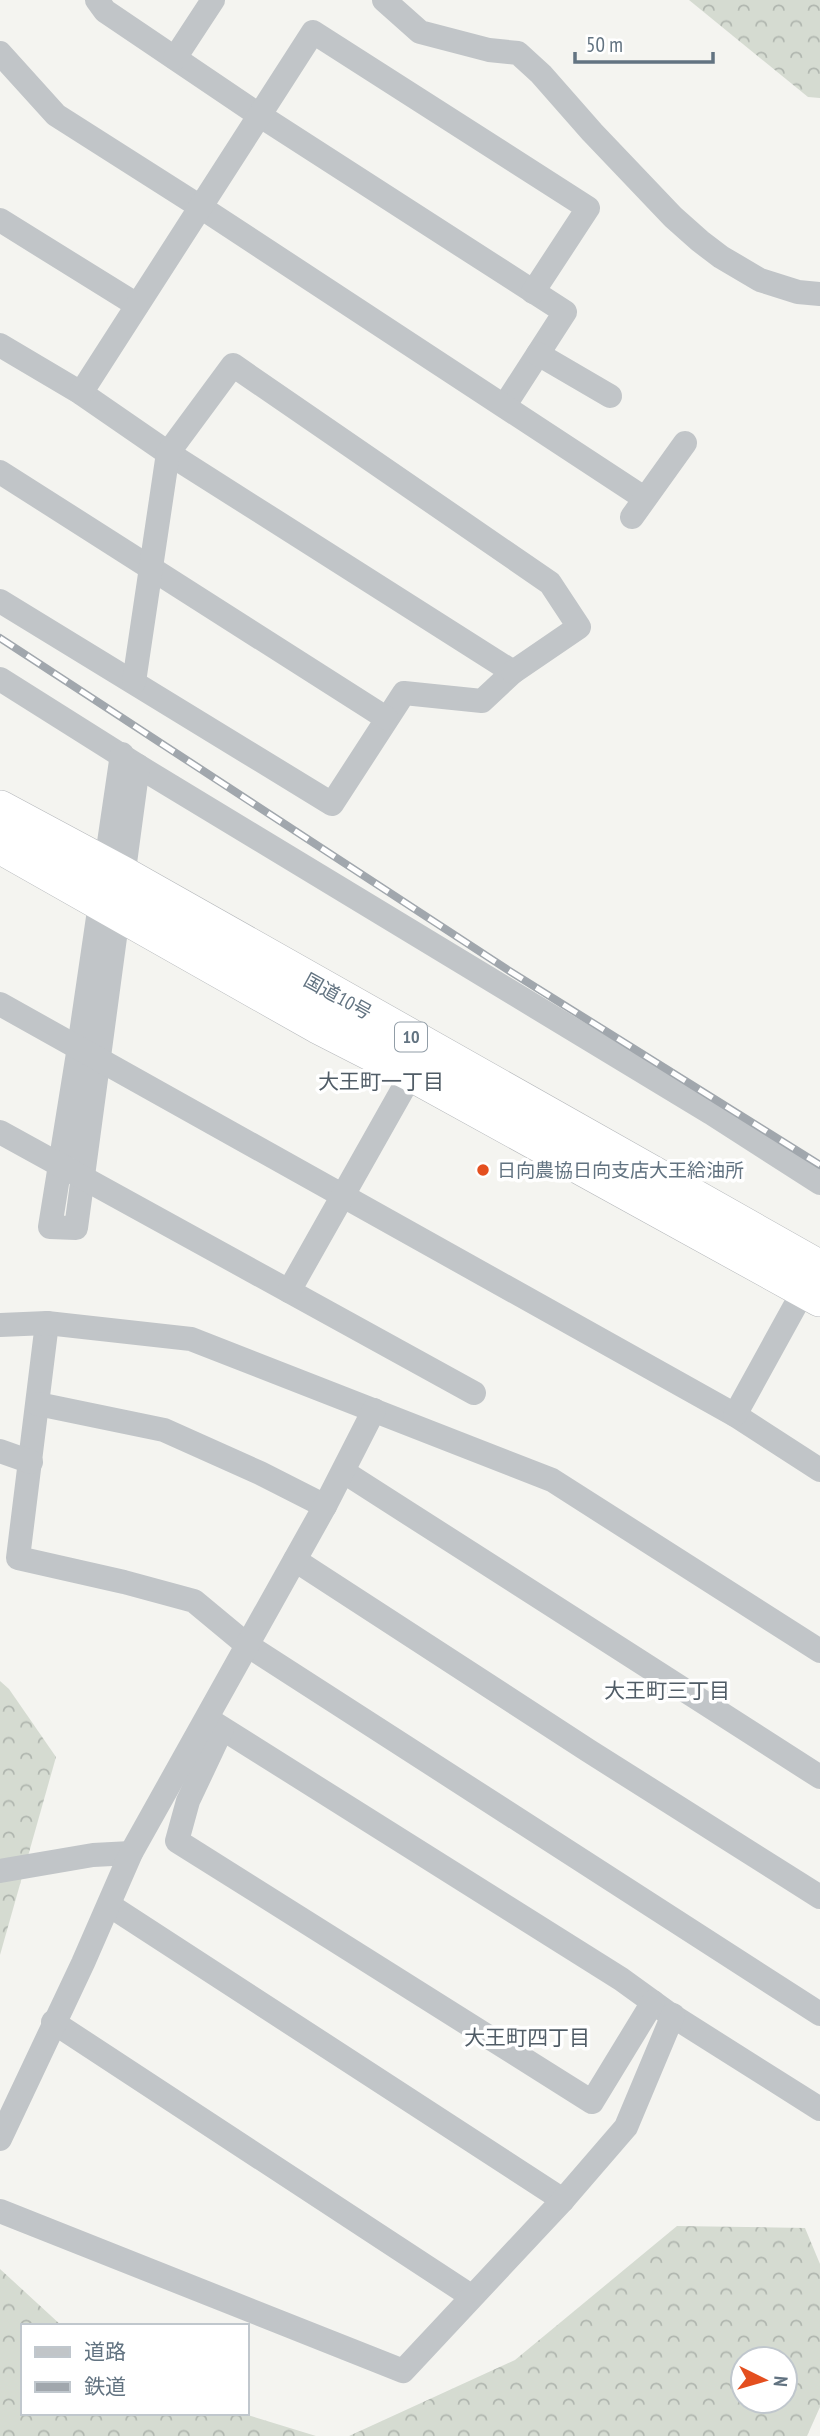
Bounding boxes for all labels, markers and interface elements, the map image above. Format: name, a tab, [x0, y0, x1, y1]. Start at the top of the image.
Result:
scale bar	[575, 21, 713, 65]
text: 50 m	[586, 31, 623, 58]
street label: 国道10号	[300, 968, 376, 1024]
road number: 10	[395, 1022, 427, 1052]
district label: 大王町一丁目	[318, 1068, 444, 1095]
place label: 日向農協日向支店大王給油所	[497, 1158, 744, 1182]
marker: 日向農協日向支店大王給油所	[475, 1162, 491, 1178]
district label: 大王町三丁目	[604, 1677, 730, 1704]
district label: 大王町四丁目	[464, 2024, 590, 2051]
legend	[21, 2324, 248, 2415]
text: 道路	[84, 2338, 126, 2365]
north arrow	[729, 2345, 799, 2415]
text: 鉄道	[84, 2373, 126, 2400]
text: N	[769, 2375, 793, 2388]

